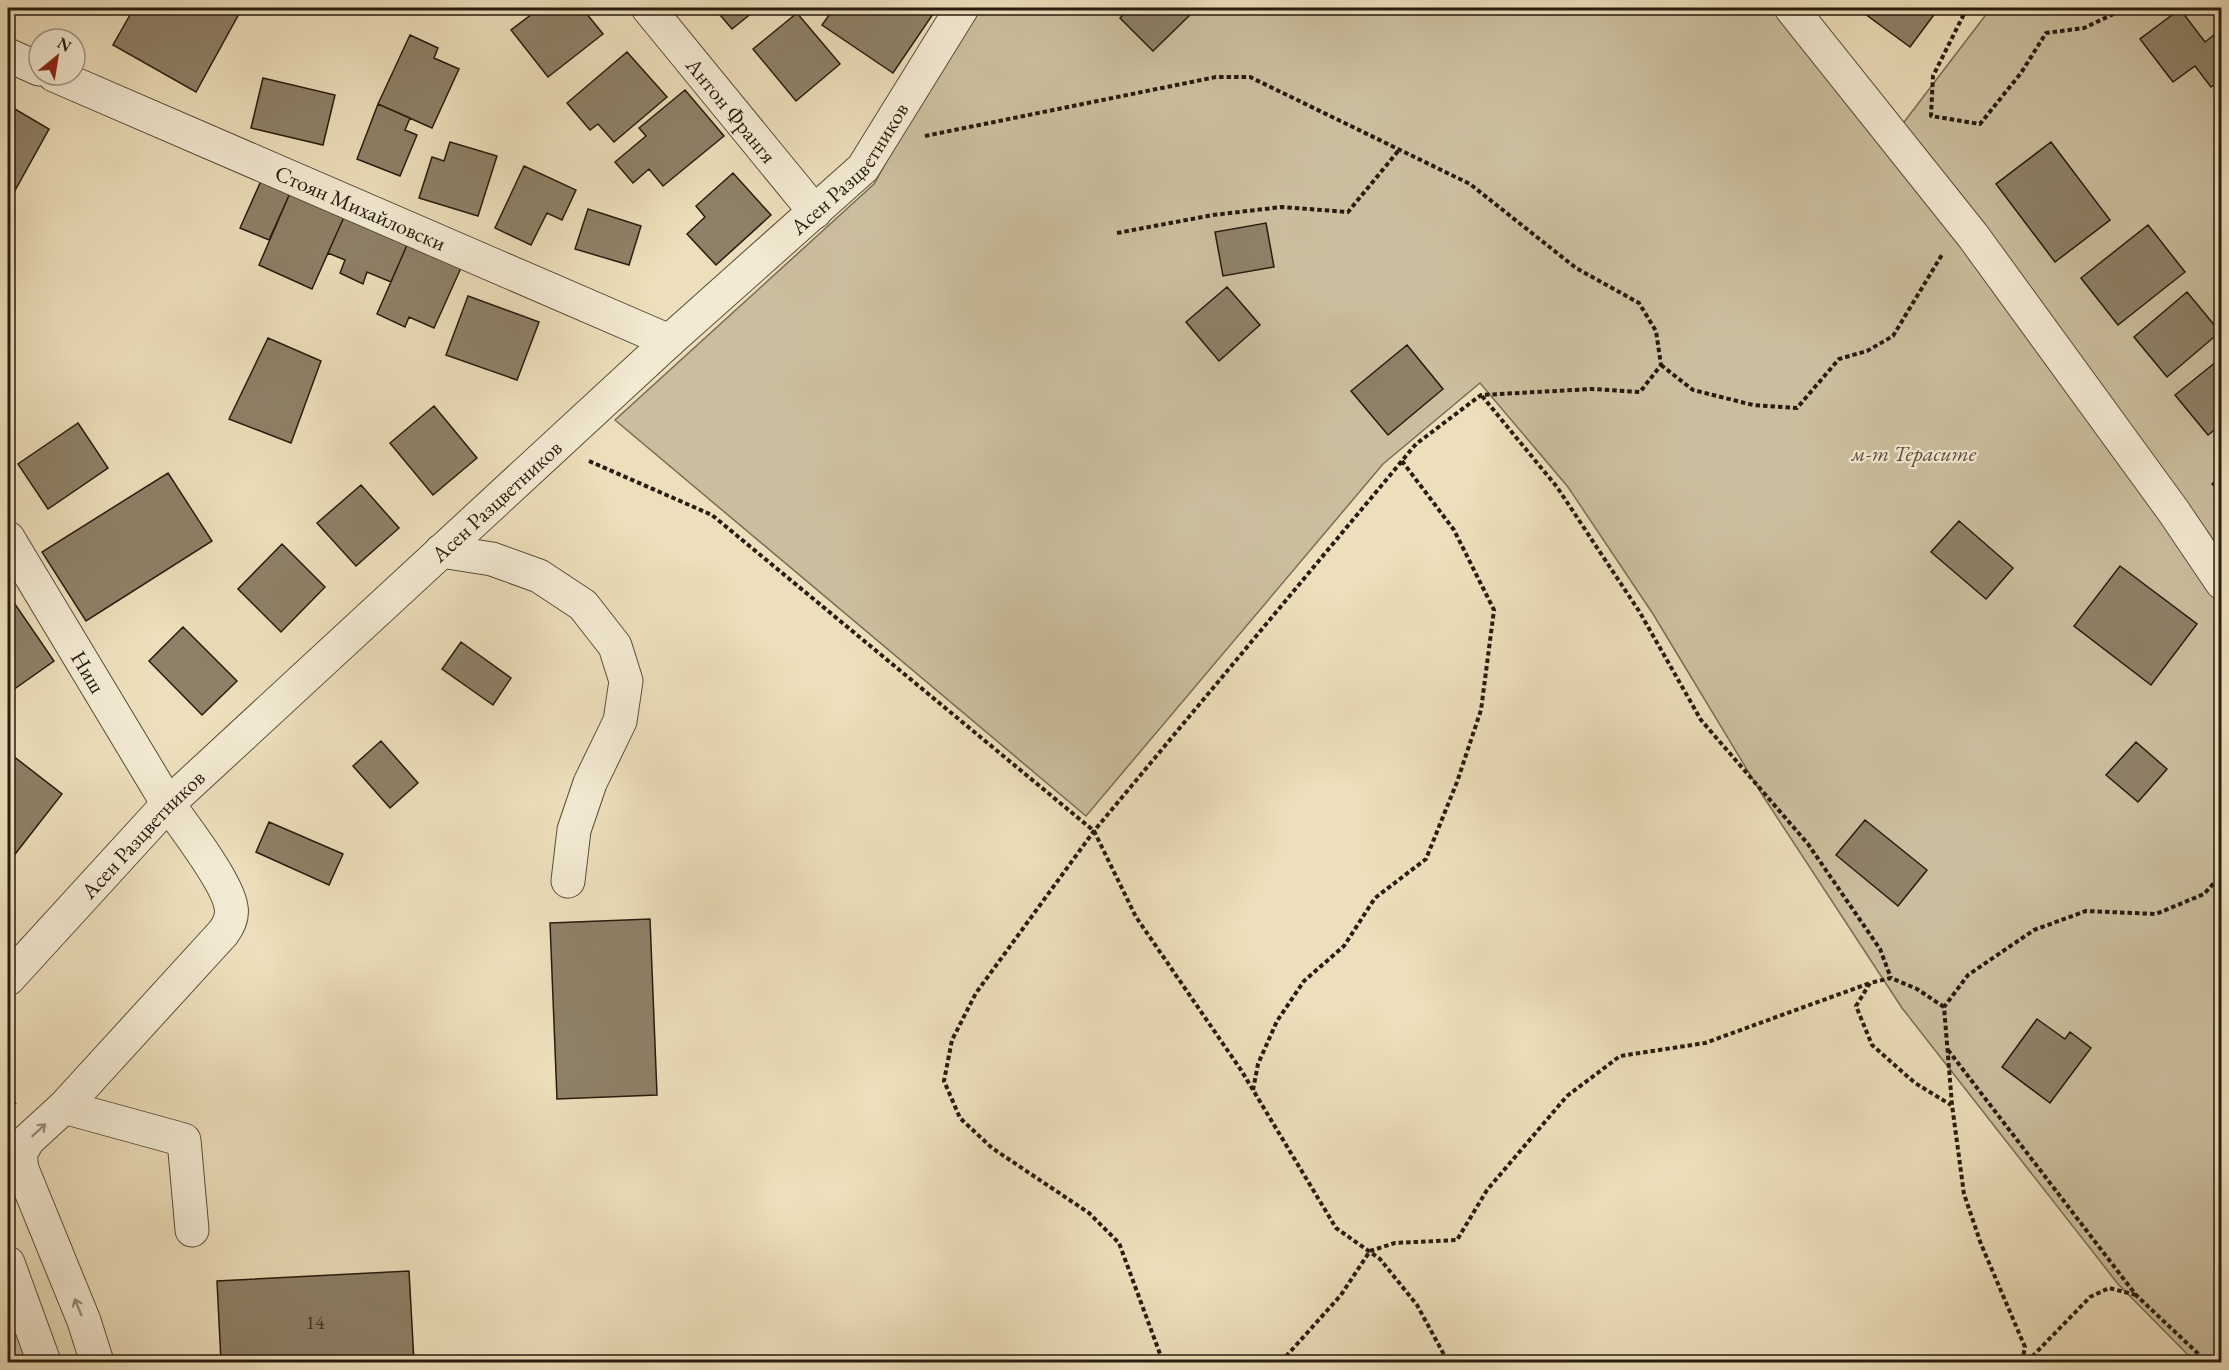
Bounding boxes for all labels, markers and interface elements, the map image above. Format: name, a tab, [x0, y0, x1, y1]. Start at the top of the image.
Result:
north arrow	[27, 27, 87, 87]
text: N	[53, 32, 75, 57]
street label: Антон Франгя	[679, 51, 783, 169]
street label: Асен Разцветников	[783, 97, 915, 242]
street label: Стоян Михайловски	[270, 158, 451, 258]
street label: Асен Разцветников	[424, 433, 568, 569]
park label: м-т Терасите	[1851, 439, 1977, 468]
street label: Ниш	[64, 645, 112, 699]
street label: Асен Разцветников	[74, 763, 211, 906]
one-way arrow	[31, 1123, 46, 1137]
one-way arrow	[72, 1299, 83, 1317]
house number: 14	[305, 1309, 325, 1335]

